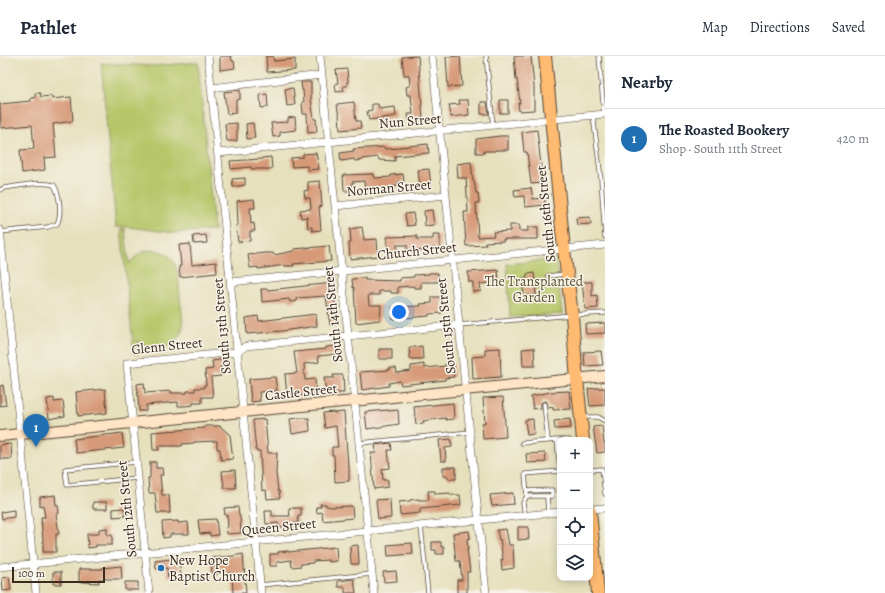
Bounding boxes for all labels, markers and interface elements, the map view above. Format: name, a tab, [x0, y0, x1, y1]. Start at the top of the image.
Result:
text: Pathlet	[20, 15, 76, 41]
text: Map	[702, 18, 728, 37]
text: Directions	[750, 18, 810, 37]
text: Saved	[832, 18, 865, 37]
text: Nearby	[621, 71, 672, 94]
street label: Nun Street	[378, 109, 442, 133]
text: The Roasted Bookery	[659, 120, 789, 140]
text: 1	[632, 130, 636, 147]
text: 420 m	[837, 130, 869, 147]
text: Shop · South 11th Street	[659, 140, 782, 157]
street label: South 16th Street	[531, 164, 561, 263]
street label: Norman Street	[346, 175, 433, 201]
street label: Church Street	[376, 237, 458, 265]
street label: South 14th Street	[318, 264, 348, 363]
park label: The Transplanted Garden	[485, 272, 584, 307]
street label: South 13th Street	[208, 277, 236, 375]
street label: South 15th Street	[431, 277, 460, 375]
your location	[389, 302, 409, 322]
street label: Glenn Street	[130, 333, 204, 359]
street label: Castle Street	[264, 379, 338, 405]
pin: 1	[23, 414, 49, 447]
map controls	[557, 437, 593, 581]
button: +	[557, 437, 593, 473]
street label: South 12th Street	[112, 459, 142, 558]
button: −	[557, 473, 593, 509]
button: locate	[557, 509, 593, 545]
street label: Queen Street	[241, 514, 318, 540]
button: layers	[557, 545, 593, 581]
place label: New Hope Baptist Church	[169, 551, 256, 586]
marker: New Hope Baptist Church	[156, 563, 166, 573]
scale bar	[12, 565, 105, 584]
text: 100 m	[18, 566, 45, 581]

